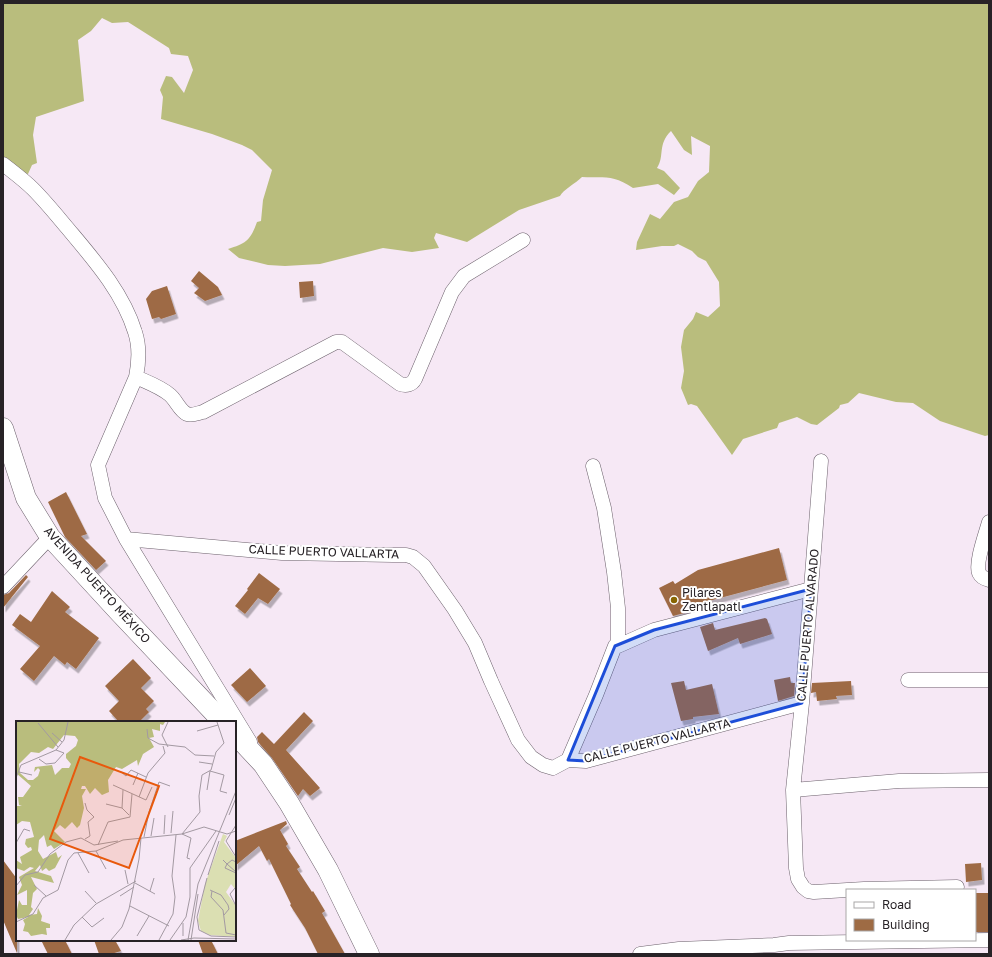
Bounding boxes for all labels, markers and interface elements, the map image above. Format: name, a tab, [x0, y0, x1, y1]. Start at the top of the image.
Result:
street label: AVENIDA PUERTO MÉXICO	[41, 523, 154, 646]
street label: CALLE PUERTO VALLARTA	[248, 541, 400, 562]
street label: CALLE PUERTO ALVARADO	[793, 548, 822, 702]
place label: Pilares Zentlapatl	[682, 585, 741, 614]
marker: Pilares Zentlapatl	[669, 595, 679, 605]
street label: CALLE PUERTO VALLARTA	[582, 715, 732, 766]
inset map	[16, 721, 236, 941]
legend	[846, 889, 976, 941]
text: Road	[882, 897, 911, 912]
text: Building	[882, 917, 930, 932]

